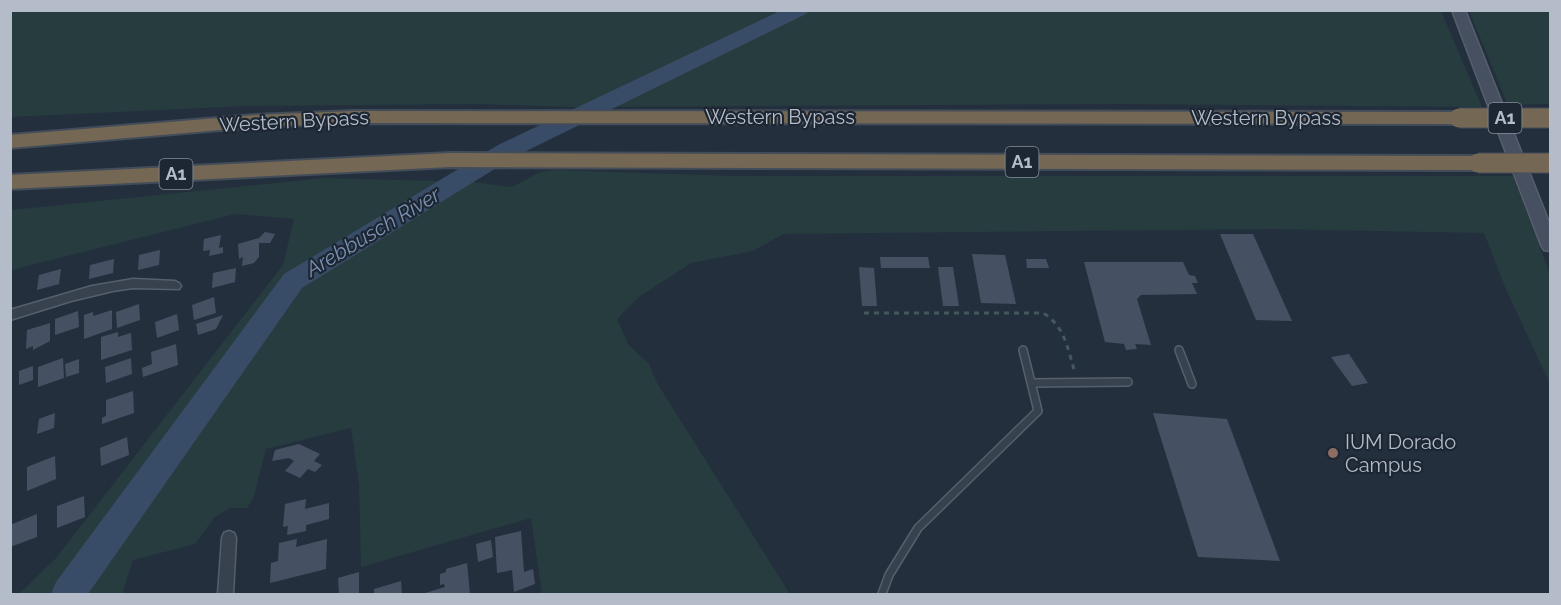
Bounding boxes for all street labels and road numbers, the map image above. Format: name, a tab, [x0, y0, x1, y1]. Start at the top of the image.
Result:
road number: A1	[1488, 103, 1522, 133]
street label: Western Bypass	[219, 105, 369, 137]
street label: Western Bypass	[705, 105, 855, 129]
street label: Western Bypass	[1191, 106, 1341, 130]
road number: A1	[1006, 147, 1038, 177]
road number: A1	[160, 159, 192, 189]

